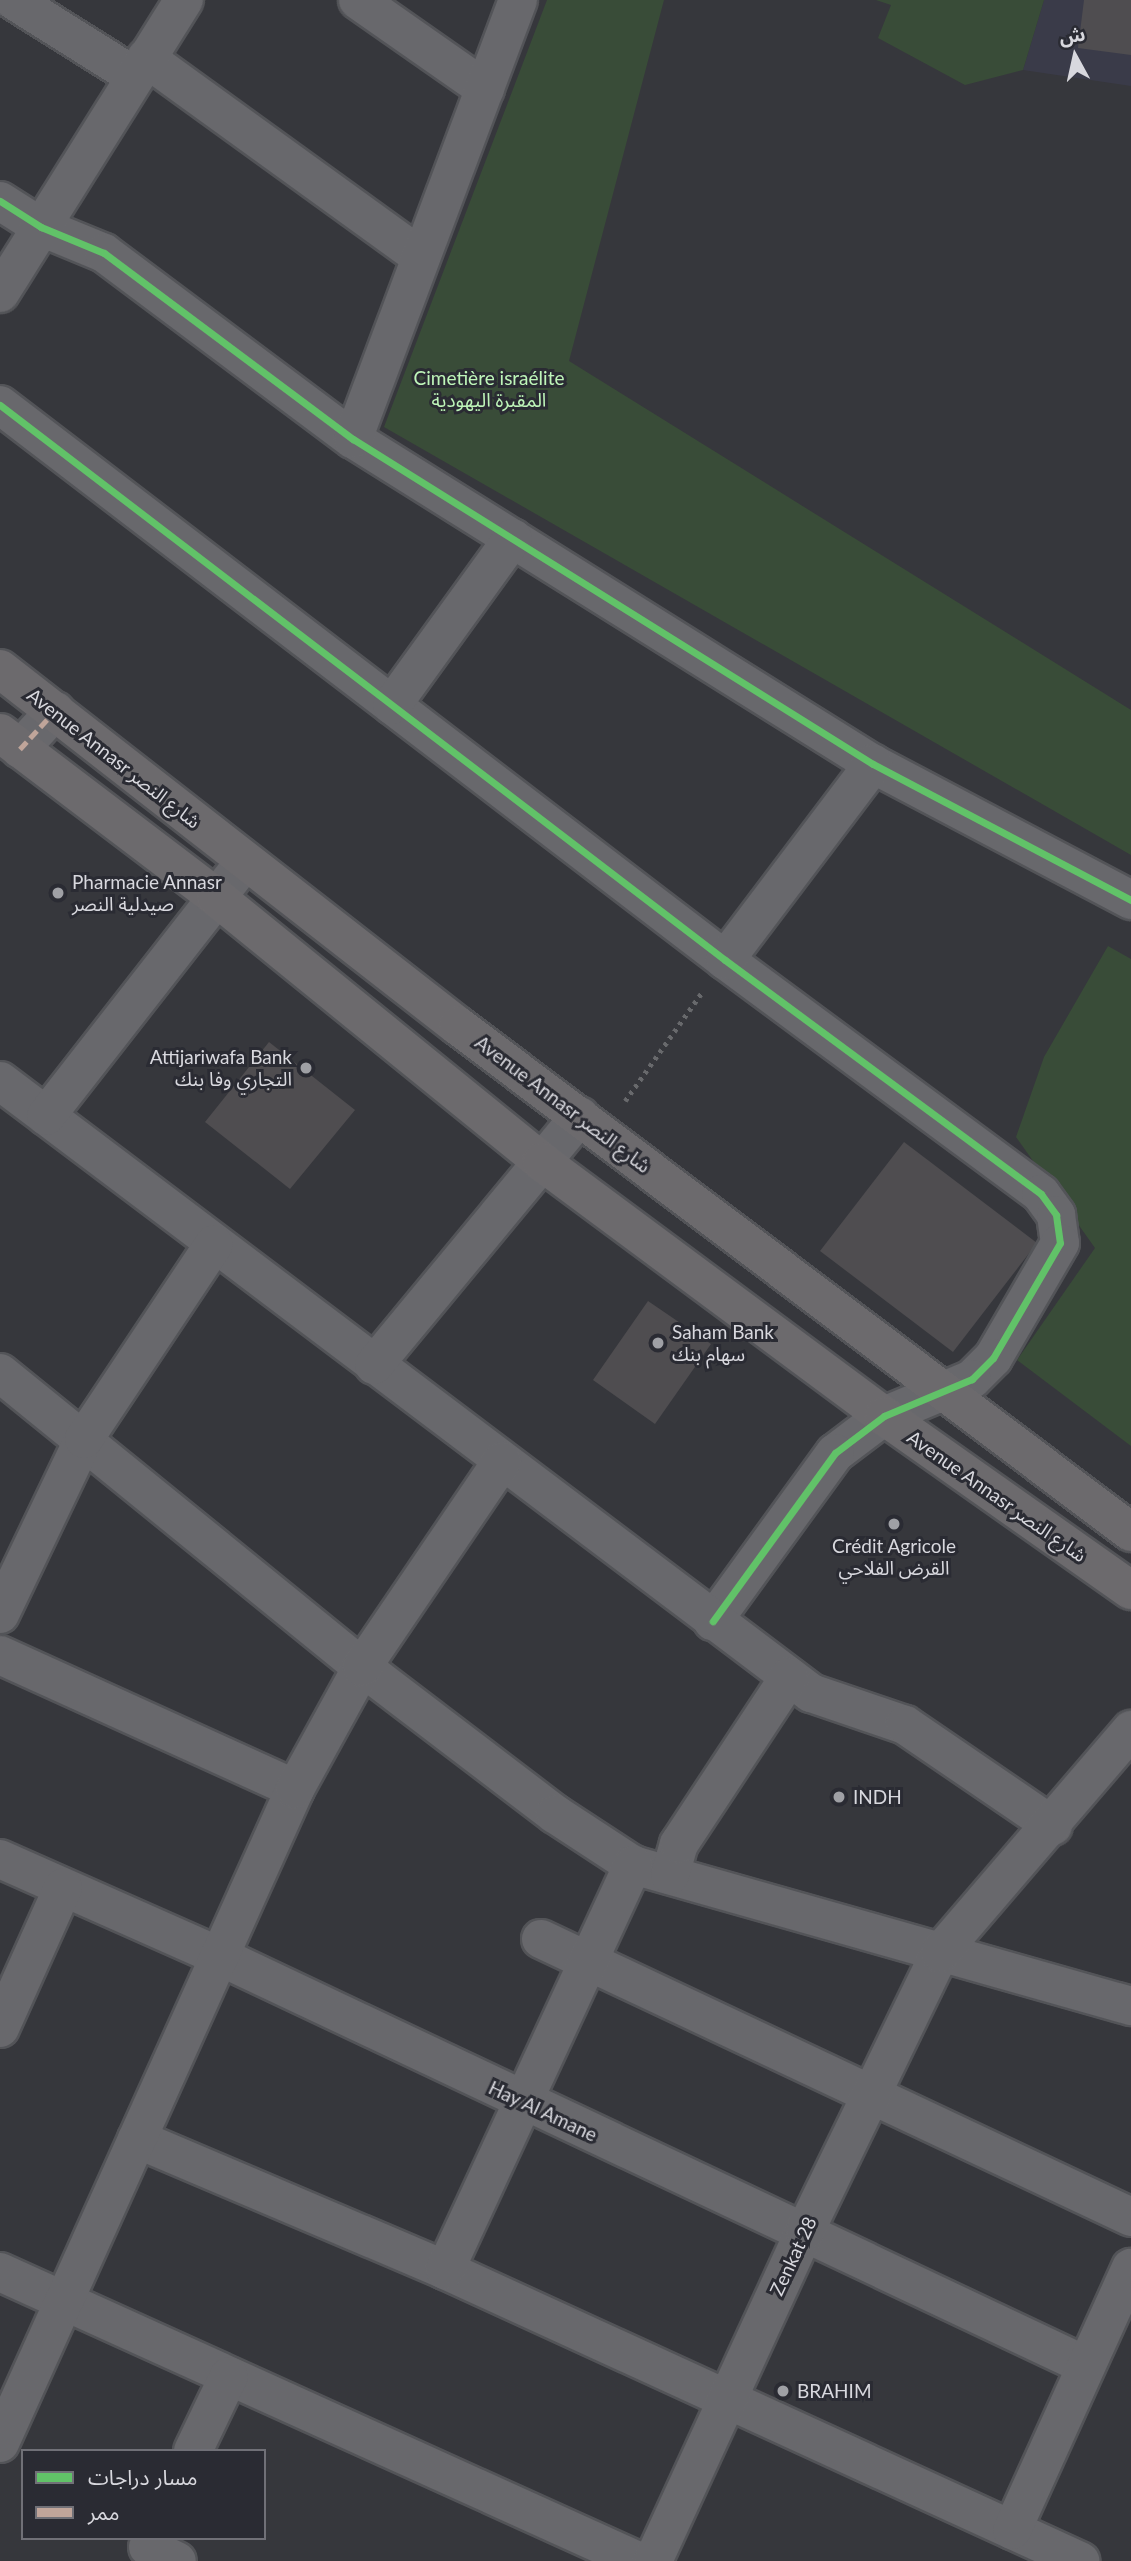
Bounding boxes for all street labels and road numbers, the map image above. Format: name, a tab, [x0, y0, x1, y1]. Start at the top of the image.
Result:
street label: Avenue Annasr شارع النصر	[22, 683, 206, 833]
street label: Avenue Annasr شارع النصر	[470, 1030, 656, 1178]
street label: Avenue Annasr شارع النصر	[903, 1425, 1091, 1567]
street label: Hay Al Amane	[484, 2076, 602, 2146]
street label: Zenkat 28	[765, 2213, 821, 2299]

